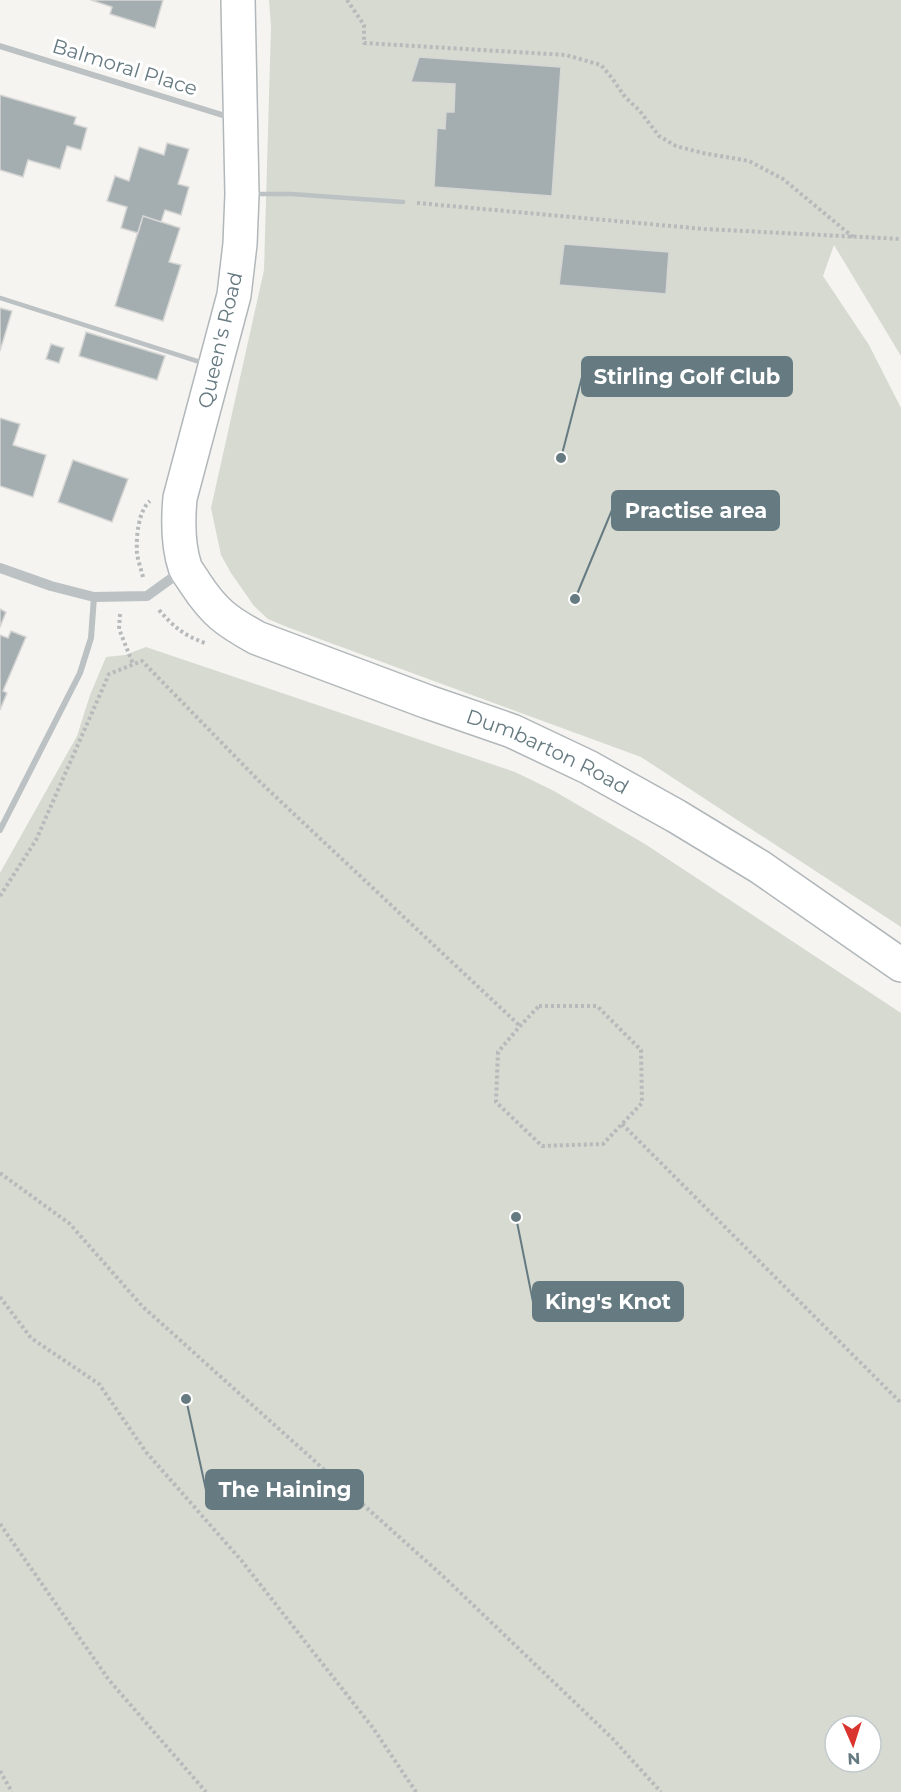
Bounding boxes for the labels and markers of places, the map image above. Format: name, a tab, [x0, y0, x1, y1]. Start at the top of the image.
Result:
callout: Stirling Golf Club	[582, 357, 792, 396]
callout: Practise area	[612, 491, 779, 530]
callout: King's Knot	[533, 1282, 683, 1321]
callout: The Haining	[206, 1470, 363, 1509]

